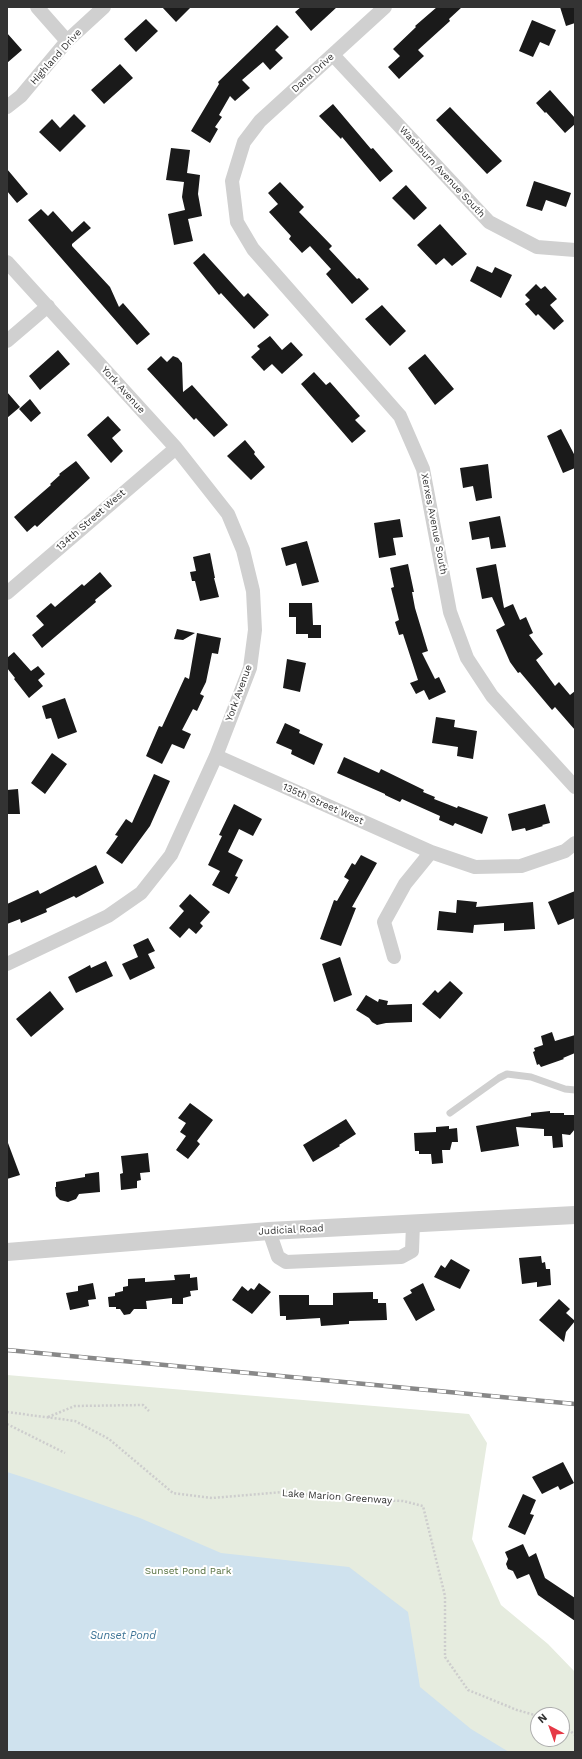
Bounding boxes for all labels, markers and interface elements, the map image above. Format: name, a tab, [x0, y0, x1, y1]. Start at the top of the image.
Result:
street label: Highland Drive	[28, 27, 84, 87]
street label: Dana Drive	[289, 51, 337, 95]
street label: Washburn Avenue South	[397, 124, 487, 220]
street label: York Avenue	[99, 364, 147, 416]
street label: Xerxes Avenue South	[418, 472, 450, 576]
street label: 134th Street West	[54, 487, 128, 553]
street label: York Avenue	[223, 663, 255, 723]
street label: 135th Street West	[281, 781, 365, 827]
street label: Judicial Road	[258, 1222, 324, 1238]
street label: Lake Marion Greenway	[282, 1487, 392, 1507]
park label: Sunset Pond Park	[145, 1565, 231, 1577]
water label: Sunset Pond	[90, 1629, 156, 1643]
north arrow	[530, 1707, 570, 1747]
text: N	[535, 1711, 550, 1726]

